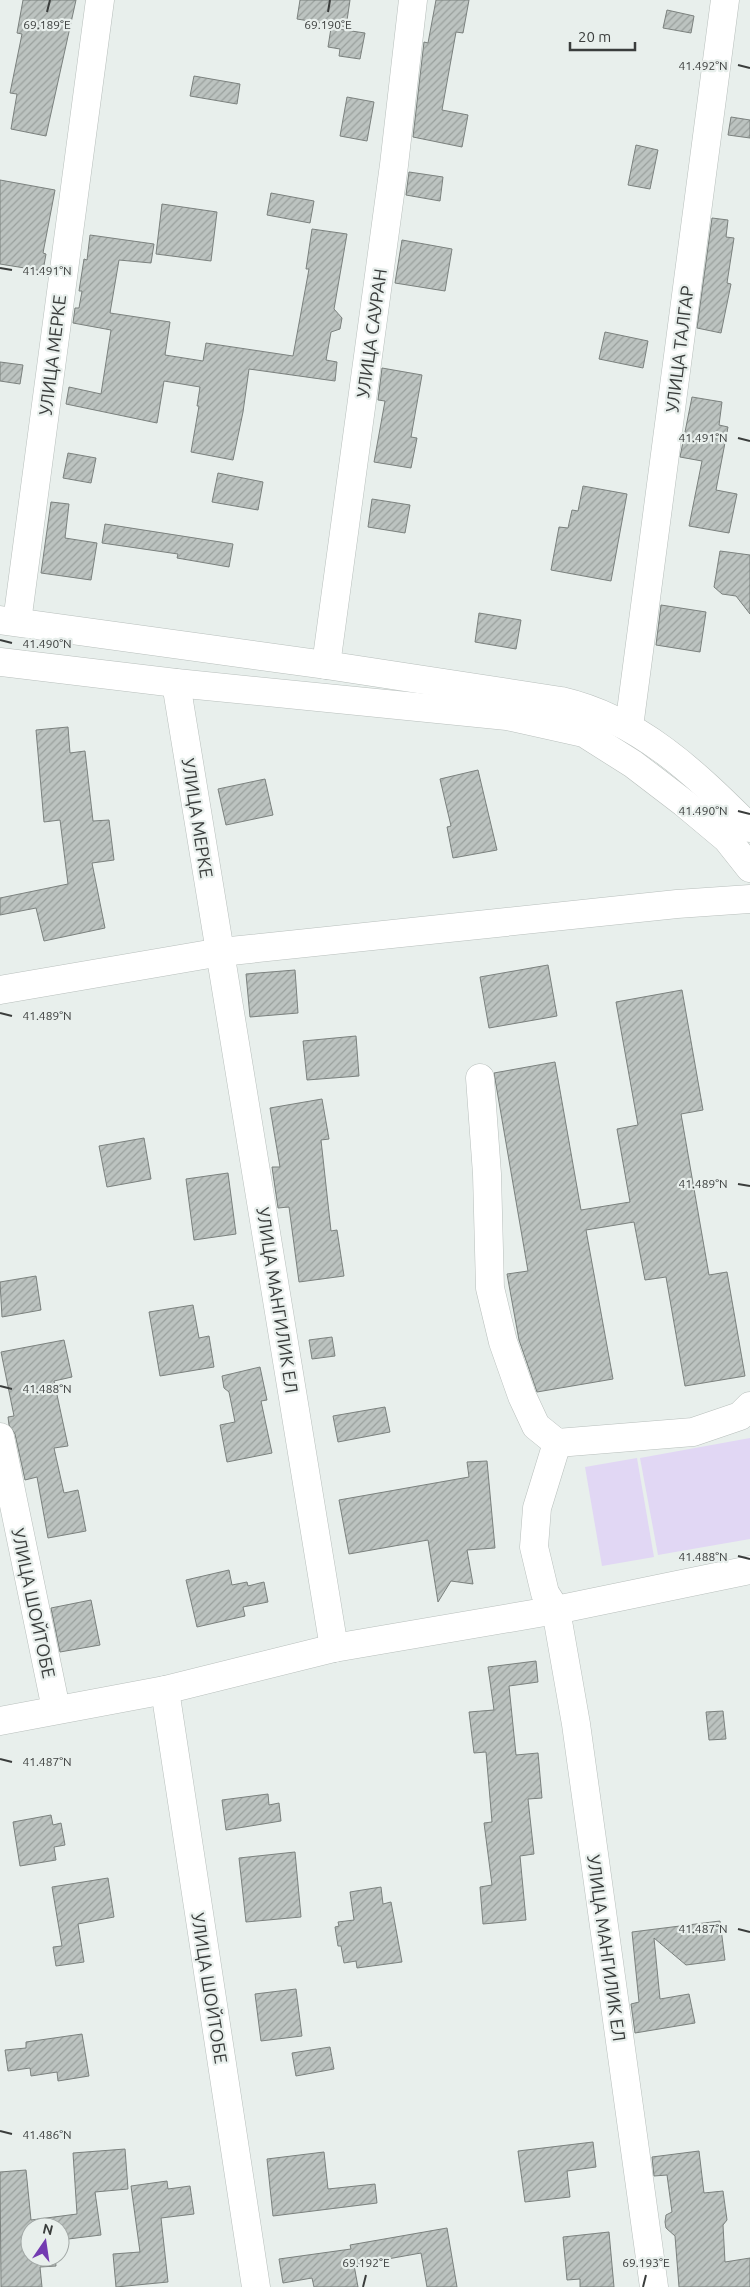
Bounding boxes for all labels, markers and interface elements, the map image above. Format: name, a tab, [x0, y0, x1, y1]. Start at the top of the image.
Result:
text: 69.189°E	[23, 18, 71, 31]
text: 69.190°E	[304, 18, 352, 31]
scale bar	[570, 20, 635, 52]
text: 20 m	[578, 28, 611, 45]
text: 41.492°N	[678, 59, 728, 72]
text: 41.491°N	[22, 264, 72, 277]
street label: УЛИЦА САУРАН	[352, 267, 390, 399]
street label: УЛИЦА ТАЛГАР	[661, 284, 697, 414]
street label: УЛИЦА МЕРКЕ	[35, 294, 69, 416]
text: 41.491°N	[678, 431, 728, 444]
text: 41.490°N	[22, 637, 72, 650]
street label: УЛИЦА МЕРКЕ	[179, 757, 217, 879]
text: 41.490°N	[678, 804, 728, 817]
text: 41.489°N	[22, 1009, 72, 1022]
text: 41.489°N	[678, 1177, 728, 1190]
street label: УЛИЦА МАНГИЛИК ЕЛ	[253, 1206, 303, 1394]
text: 41.488°N	[22, 1382, 72, 1395]
street label: УЛИЦА ШОЙТОБЕ	[8, 1526, 60, 1680]
text: 41.488°N	[678, 1550, 728, 1563]
text: 41.487°N	[22, 1755, 72, 1768]
street label: УЛИЦА МАНГИЛИК ЕЛ	[584, 1853, 630, 2043]
street label: УЛИЦА ШОЙТОБЕ	[188, 1911, 232, 2065]
text: 41.487°N	[678, 1922, 728, 1935]
text: 41.486°N	[22, 2128, 72, 2141]
north arrow	[20, 2217, 70, 2267]
text: N	[41, 2220, 55, 2238]
text: 69.192°E	[342, 2256, 390, 2269]
text: 69.193°E	[622, 2256, 670, 2269]

